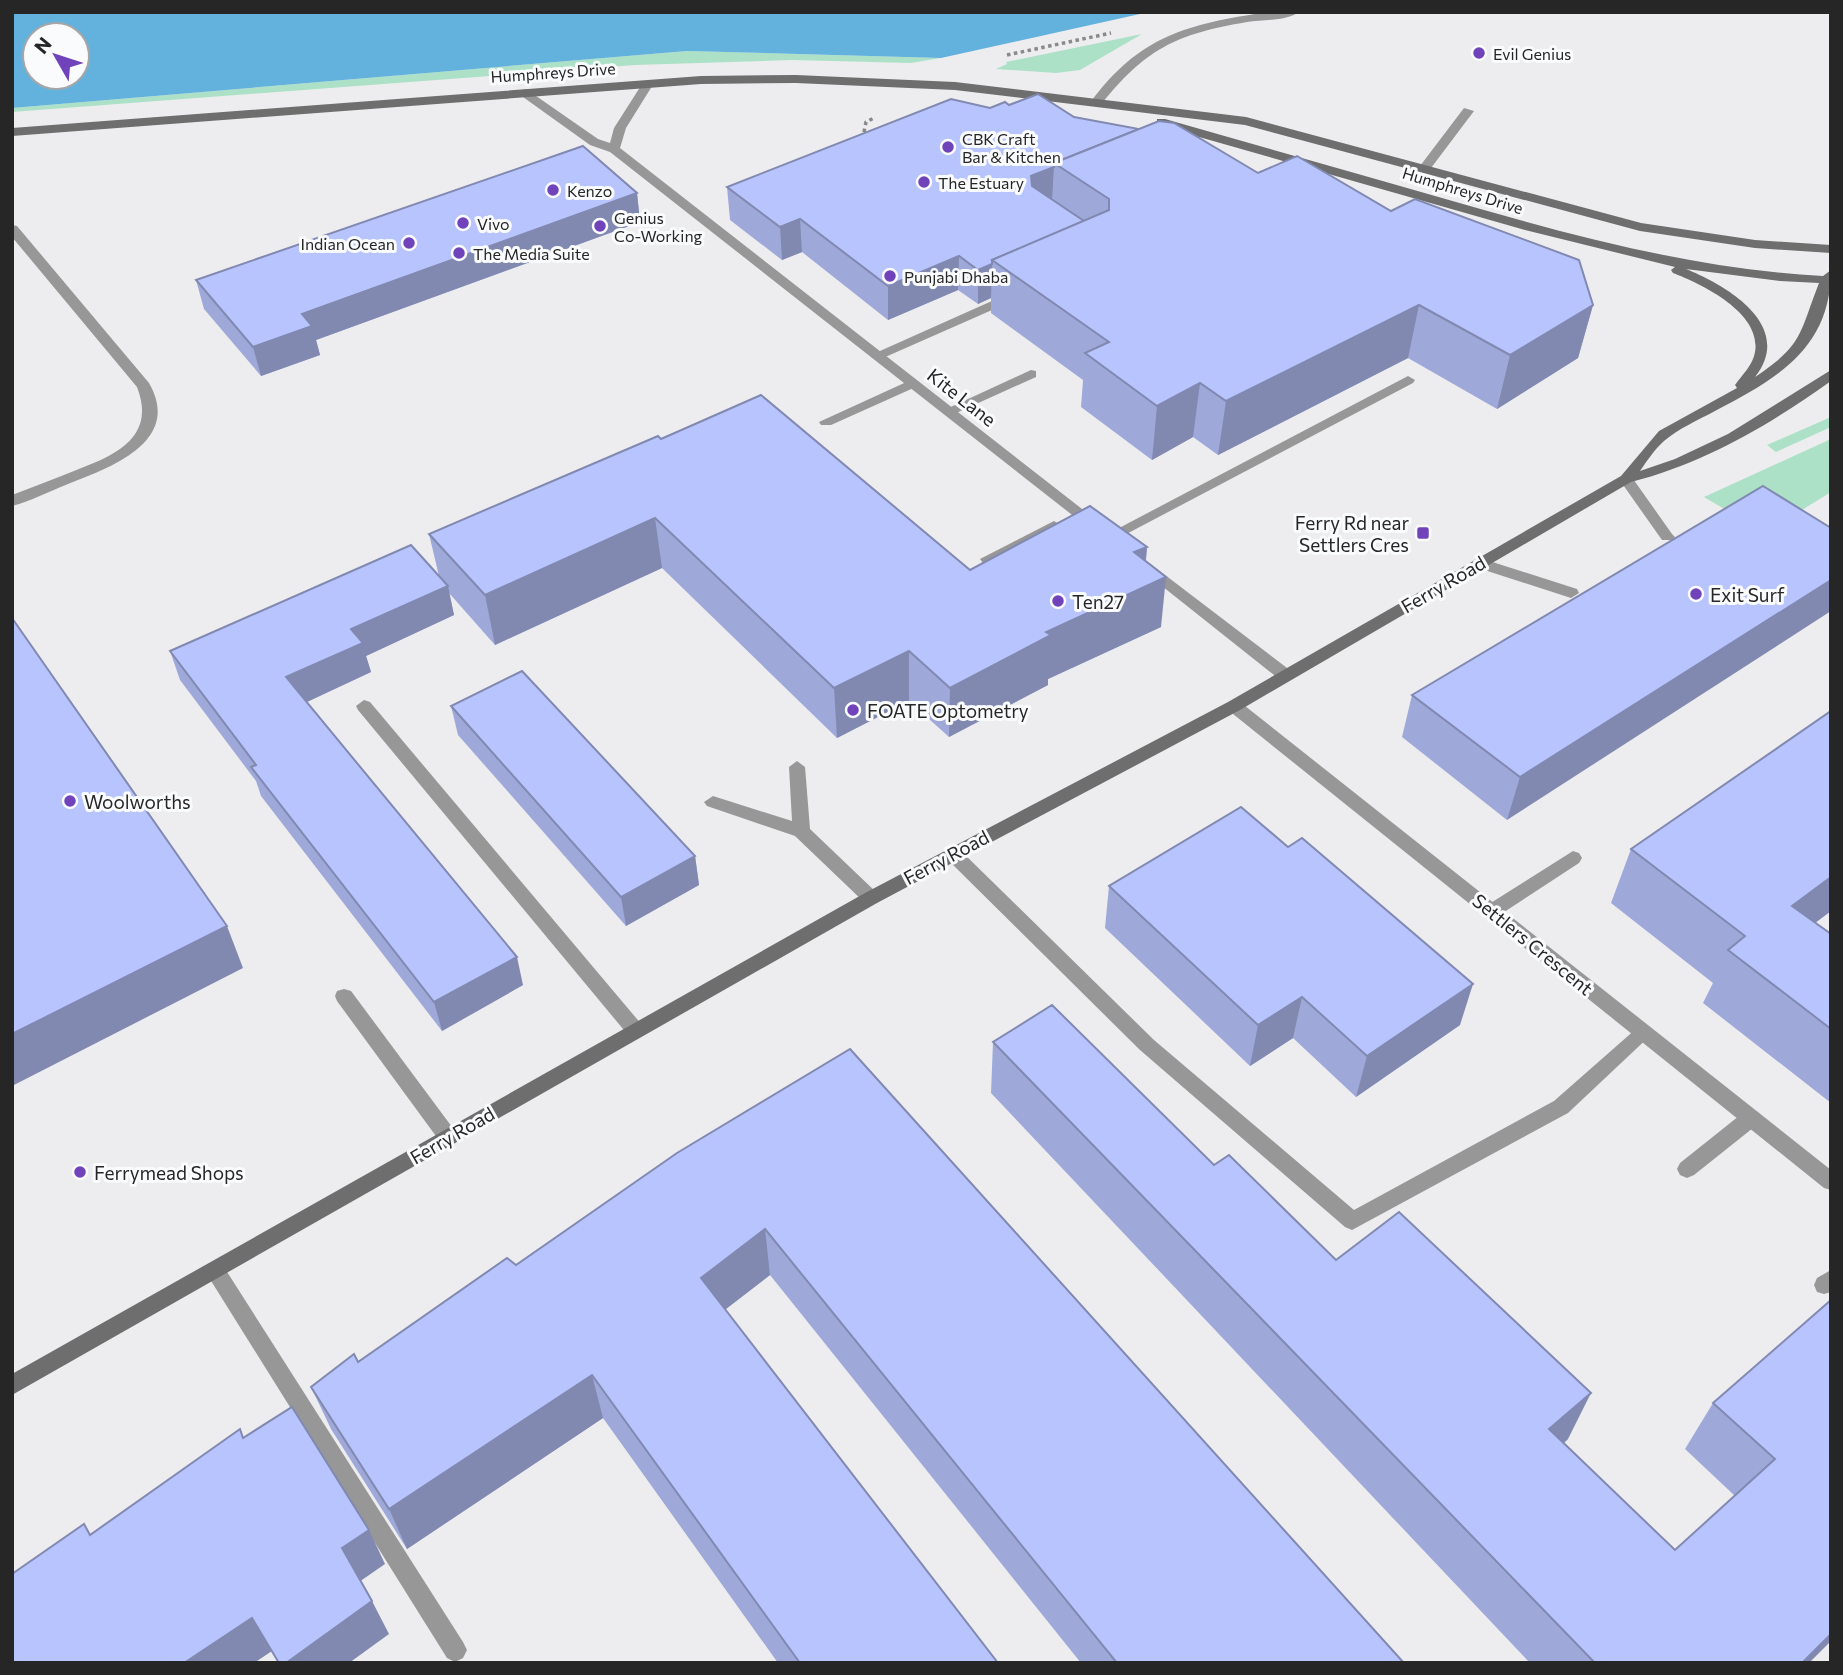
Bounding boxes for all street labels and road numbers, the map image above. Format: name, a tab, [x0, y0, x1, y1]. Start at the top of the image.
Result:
street label: Humphreys Drive	[490, 58, 616, 86]
street label: Humphreys Drive	[1400, 163, 1526, 217]
street label: Kite Lane	[923, 363, 1001, 431]
street label: Ferry Road	[1397, 551, 1489, 617]
street label: Ferry Road	[899, 825, 993, 889]
street label: Settlers Crescent	[1468, 888, 1598, 1000]
street label: Ferry Road	[406, 1102, 498, 1168]

